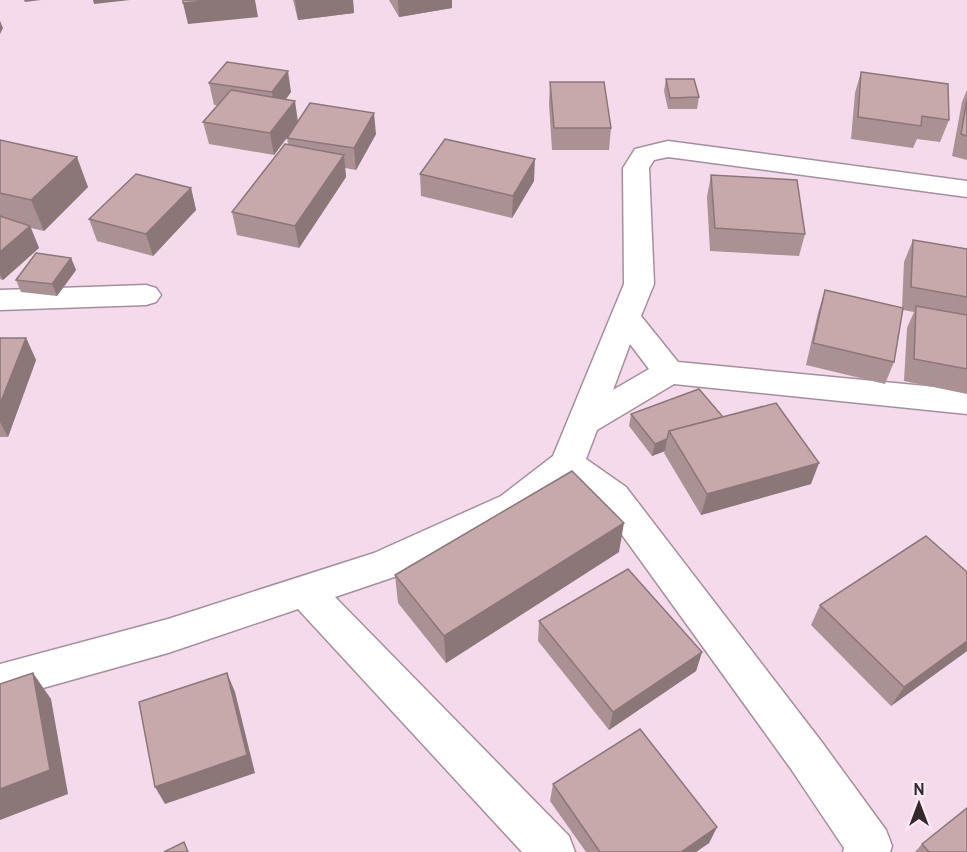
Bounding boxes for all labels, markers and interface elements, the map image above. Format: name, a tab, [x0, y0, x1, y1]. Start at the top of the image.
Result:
north arrow	[889, 774, 949, 834]
text: N	[913, 781, 925, 801]

